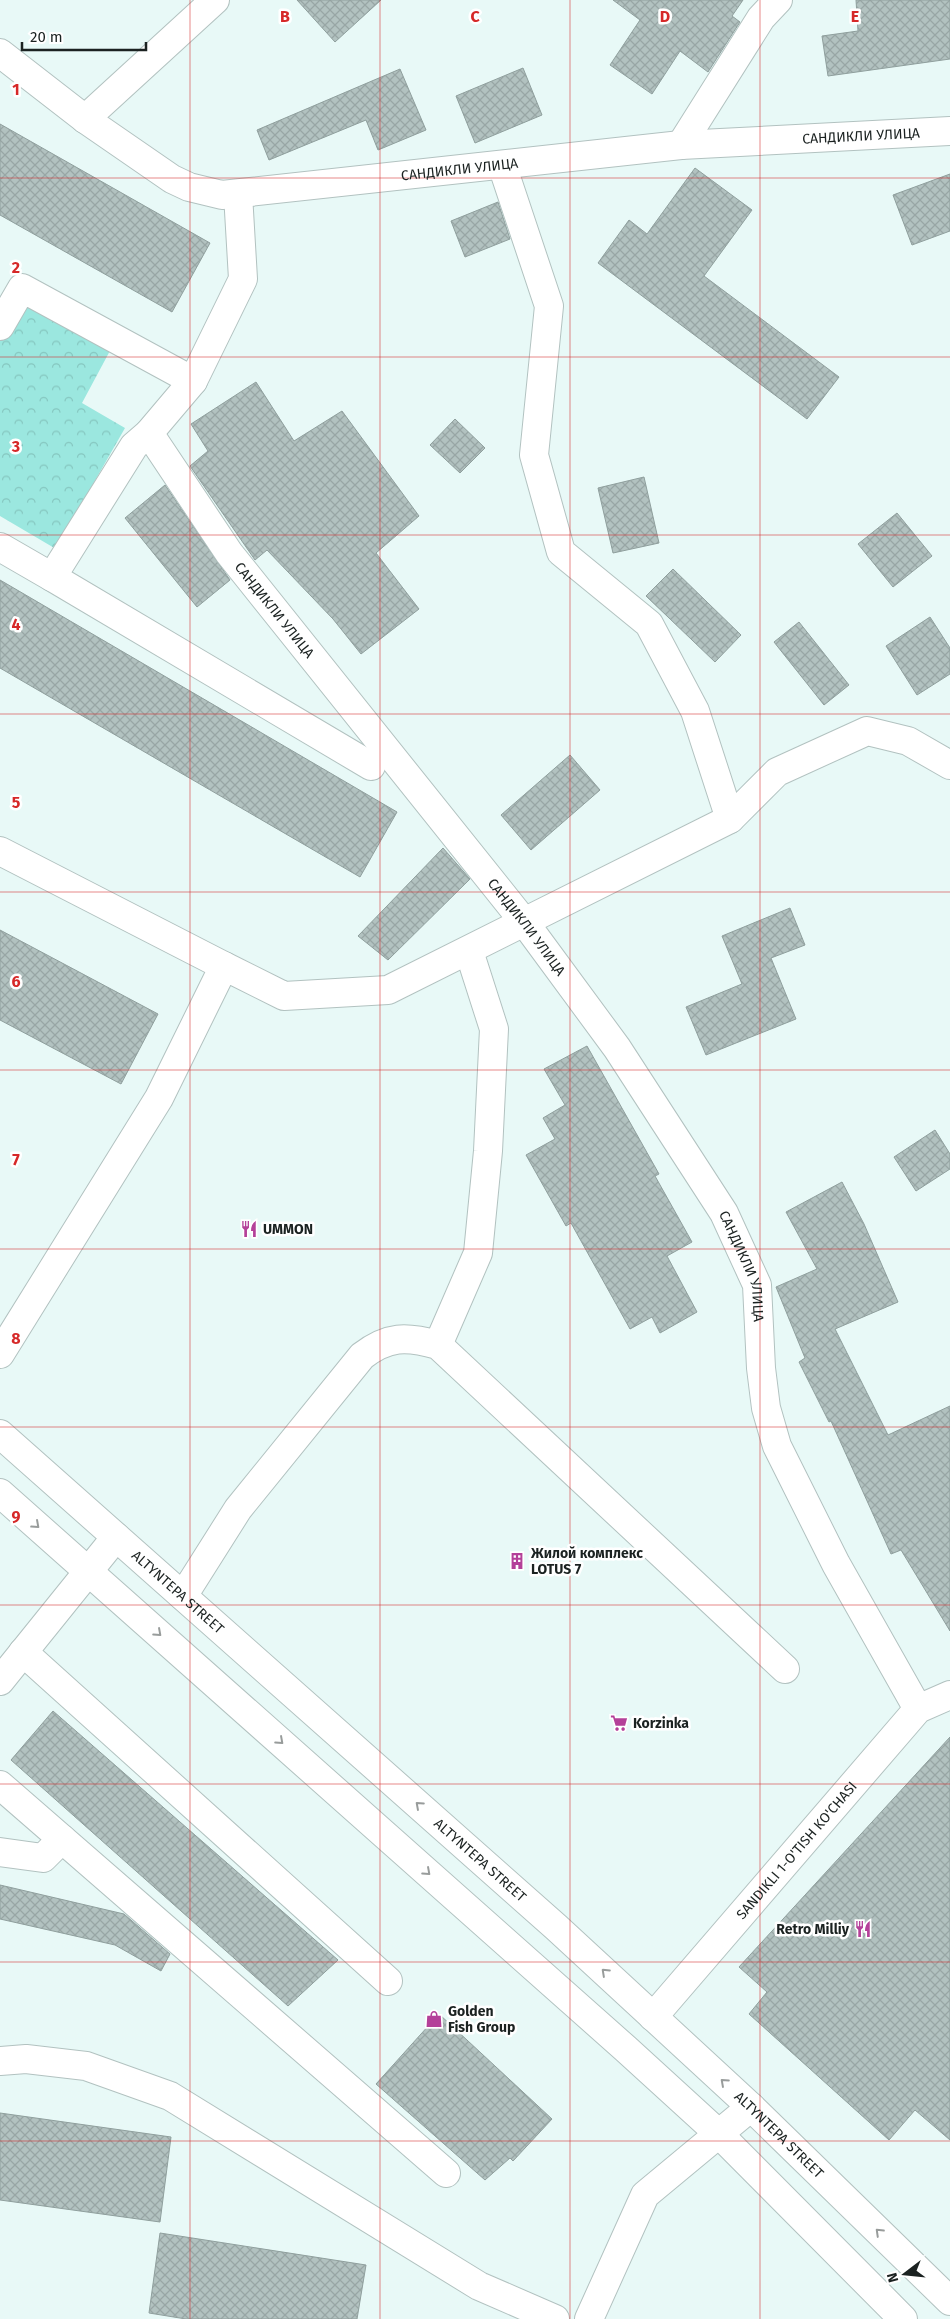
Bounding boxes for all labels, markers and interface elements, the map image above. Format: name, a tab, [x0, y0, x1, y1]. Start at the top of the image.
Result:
text: B	[280, 7, 290, 26]
text: C	[470, 7, 480, 26]
text: D	[660, 7, 670, 26]
text: E	[851, 7, 859, 26]
scale bar	[22, 20, 146, 52]
text: 20 m	[30, 28, 63, 46]
text: 1	[12, 80, 20, 99]
street label: САНДИКЛИ УЛИЦА	[802, 124, 920, 147]
street label: САНДИКЛИ УЛИЦА	[400, 154, 519, 184]
text: 2	[12, 258, 20, 277]
text: 3	[11, 437, 20, 456]
street label: САНДИКЛИ УЛИЦА	[231, 559, 318, 661]
text: 4	[11, 615, 21, 634]
text: 5	[12, 793, 21, 812]
street label: САНДИКЛИ УЛИЦА	[484, 875, 569, 979]
text: 6	[11, 972, 21, 991]
text: 7	[12, 1150, 20, 1169]
street label: САНДИКЛИ УЛИЦА	[716, 1208, 767, 1322]
restaurant icon: UMMON	[239, 1219, 259, 1239]
place label: UMMON	[263, 1221, 313, 1238]
text: 8	[11, 1329, 21, 1348]
text: 9	[12, 1507, 21, 1526]
one-way arrow	[31, 1520, 40, 1529]
place label: Жилой комплекс LOTUS 7	[530, 1545, 643, 1578]
street label: ALTYNTEPA STREET	[128, 1547, 228, 1638]
building icon: Жилой комплекс LOTUS 7	[507, 1551, 527, 1571]
one-way arrow	[152, 1627, 161, 1636]
supermarket icon: Korzinka	[609, 1713, 629, 1733]
place label: Korzinka	[633, 1715, 689, 1732]
one-way arrow	[274, 1735, 283, 1744]
street label: SANDIKLI 1-O'TISH KO'CHASI	[733, 1778, 860, 1923]
one-way arrow	[415, 1802, 424, 1811]
street label: ALTYNTEPA STREET	[431, 1815, 531, 1906]
one-way arrow	[422, 1866, 431, 1875]
restaurant icon: Retro Milliy	[853, 1919, 873, 1939]
place label: Retro Milliy	[776, 1921, 850, 1938]
one-way arrow	[601, 1969, 610, 1978]
place label: Golden Fish Group	[448, 2003, 515, 2036]
shop icon: Golden Fish Group	[424, 2009, 444, 2029]
one-way arrow	[721, 2079, 730, 2088]
street label: ALTYNTEPA STREET	[731, 2088, 828, 2182]
one-way arrow	[876, 2229, 885, 2238]
north arrow	[880, 2249, 930, 2299]
text: N	[884, 2271, 902, 2284]

